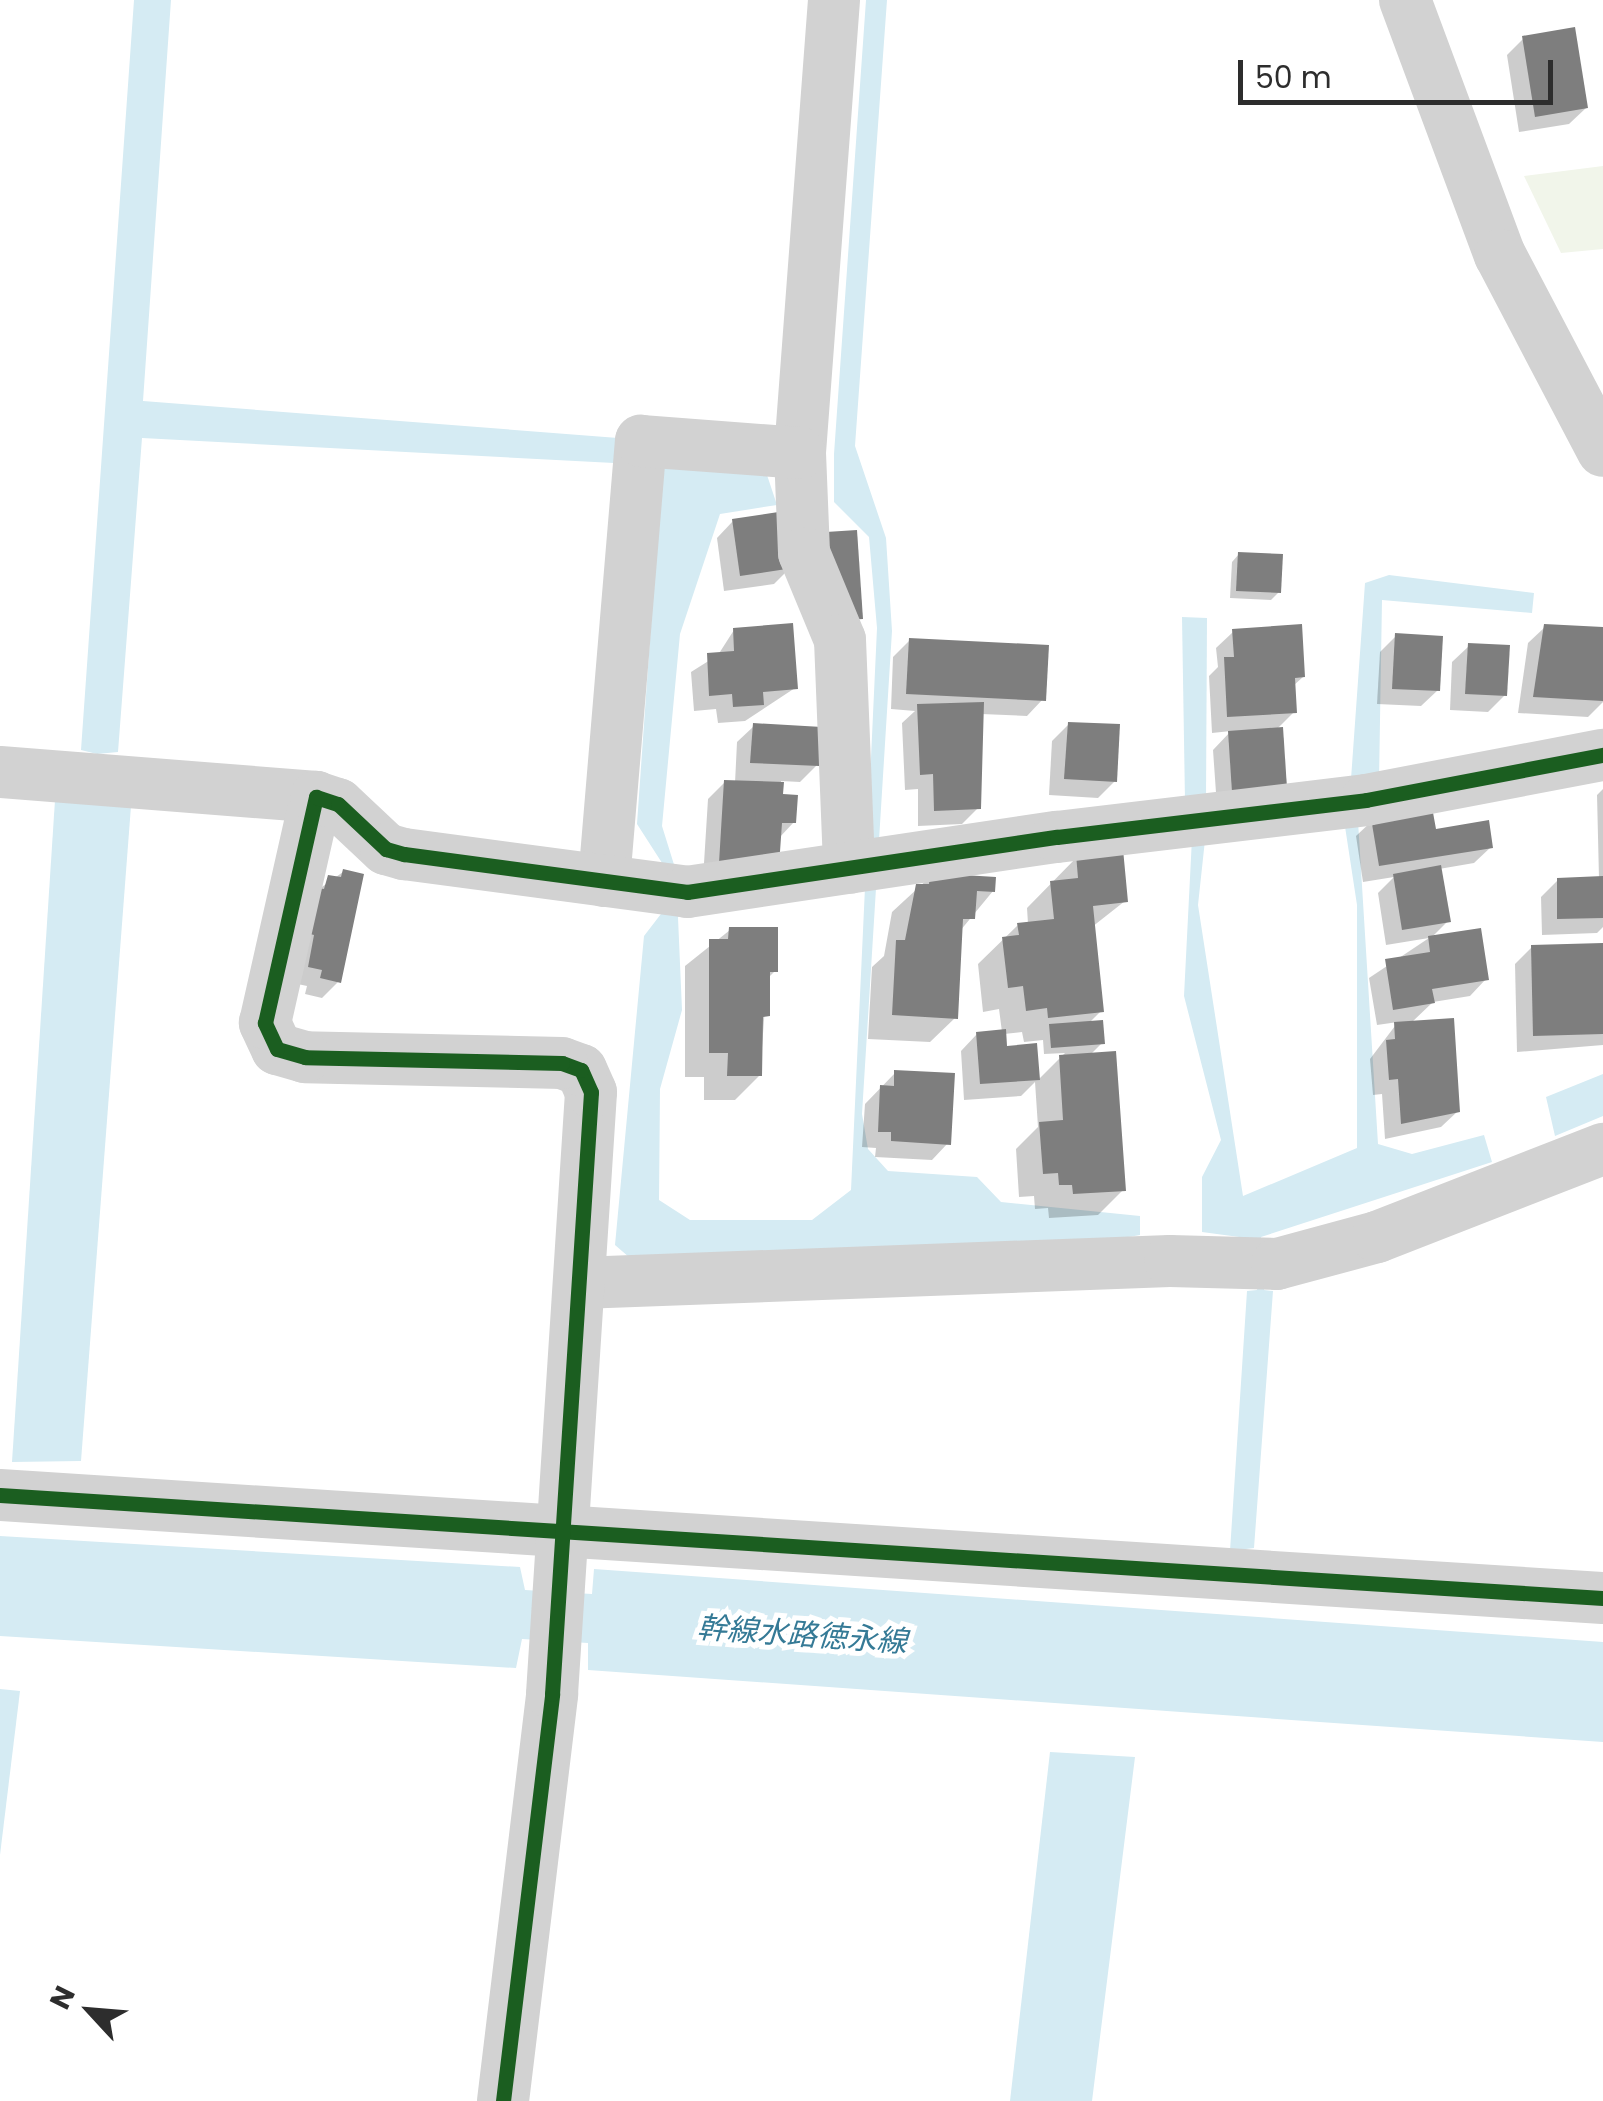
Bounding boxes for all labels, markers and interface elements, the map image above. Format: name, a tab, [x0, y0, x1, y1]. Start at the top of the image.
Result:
scale bar	[1243, 40, 1558, 102]
text: 50 m	[1255, 56, 1332, 99]
water label: 幹線水路徳永線	[696, 1610, 908, 1660]
north arrow	[40, 1961, 140, 2061]
text: N	[40, 1980, 85, 2016]

